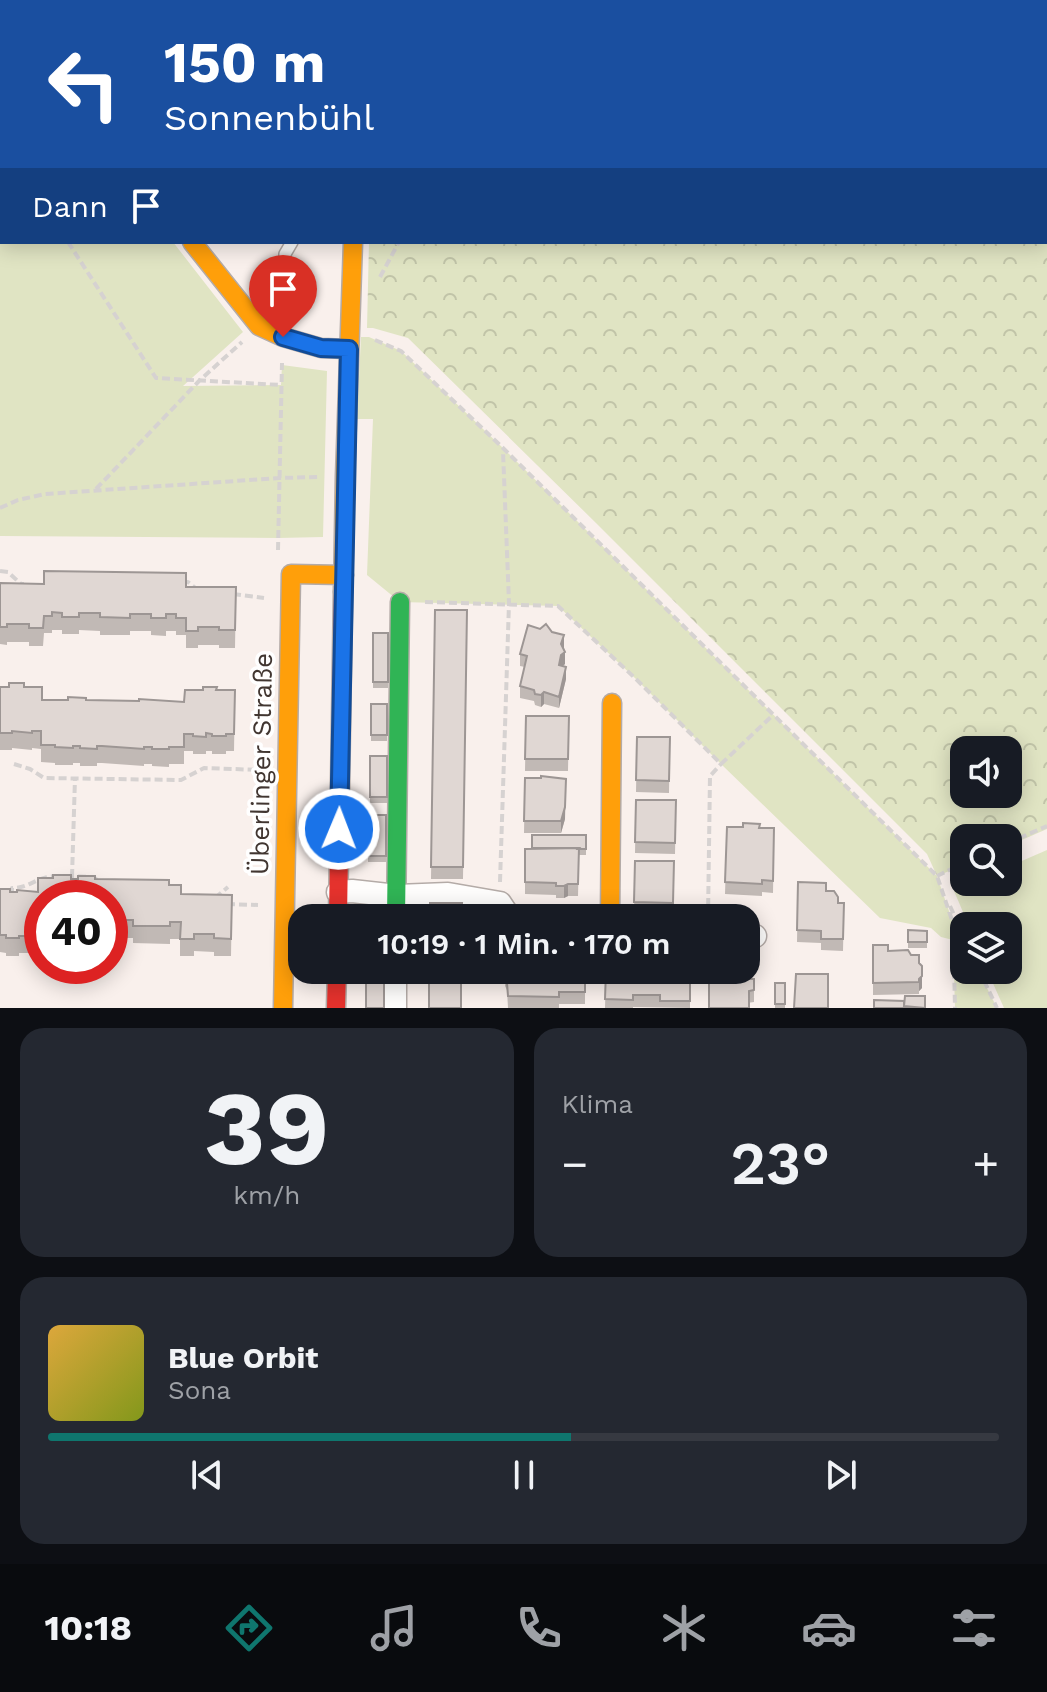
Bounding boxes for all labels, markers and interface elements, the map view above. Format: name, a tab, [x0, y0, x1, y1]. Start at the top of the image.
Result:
text: 150 m	[164, 30, 326, 96]
icon: left	[32, 32, 136, 136]
text: Sonnenbühl	[164, 97, 374, 139]
icon: arrive	[124, 184, 168, 228]
text: Dann	[32, 189, 108, 224]
pin	[249, 255, 317, 337]
icon: arrive	[261, 267, 305, 311]
street label: Überlinger Straße	[244, 653, 278, 875]
map controls	[950, 736, 1022, 984]
button: sound	[950, 736, 1022, 808]
position arrow	[297, 787, 381, 871]
button: search	[950, 824, 1022, 896]
speed limit sign: 40	[24, 880, 128, 984]
button: layers	[950, 912, 1022, 984]
text: 10:19 · 1 Min. · 170 m	[378, 926, 670, 961]
text: 39	[204, 1067, 330, 1189]
text: Klima	[562, 1089, 633, 1119]
text: 23°	[730, 1128, 830, 1199]
text: −	[562, 1138, 588, 1190]
text: +	[972, 1138, 999, 1190]
text: km/h	[233, 1180, 300, 1210]
text: Blue Orbit	[168, 1340, 318, 1375]
text: Sona	[168, 1375, 231, 1405]
icon: previous	[185, 1453, 229, 1497]
icon: pause	[502, 1453, 546, 1497]
icon: next	[819, 1453, 863, 1497]
icon: directions	[221, 1600, 277, 1656]
icon: music	[366, 1600, 422, 1656]
icon: phone	[511, 1600, 567, 1656]
icon: climate	[656, 1600, 712, 1656]
icon: car	[801, 1600, 857, 1656]
icon: filters	[946, 1600, 1002, 1656]
text: 10:18	[45, 1607, 132, 1649]

